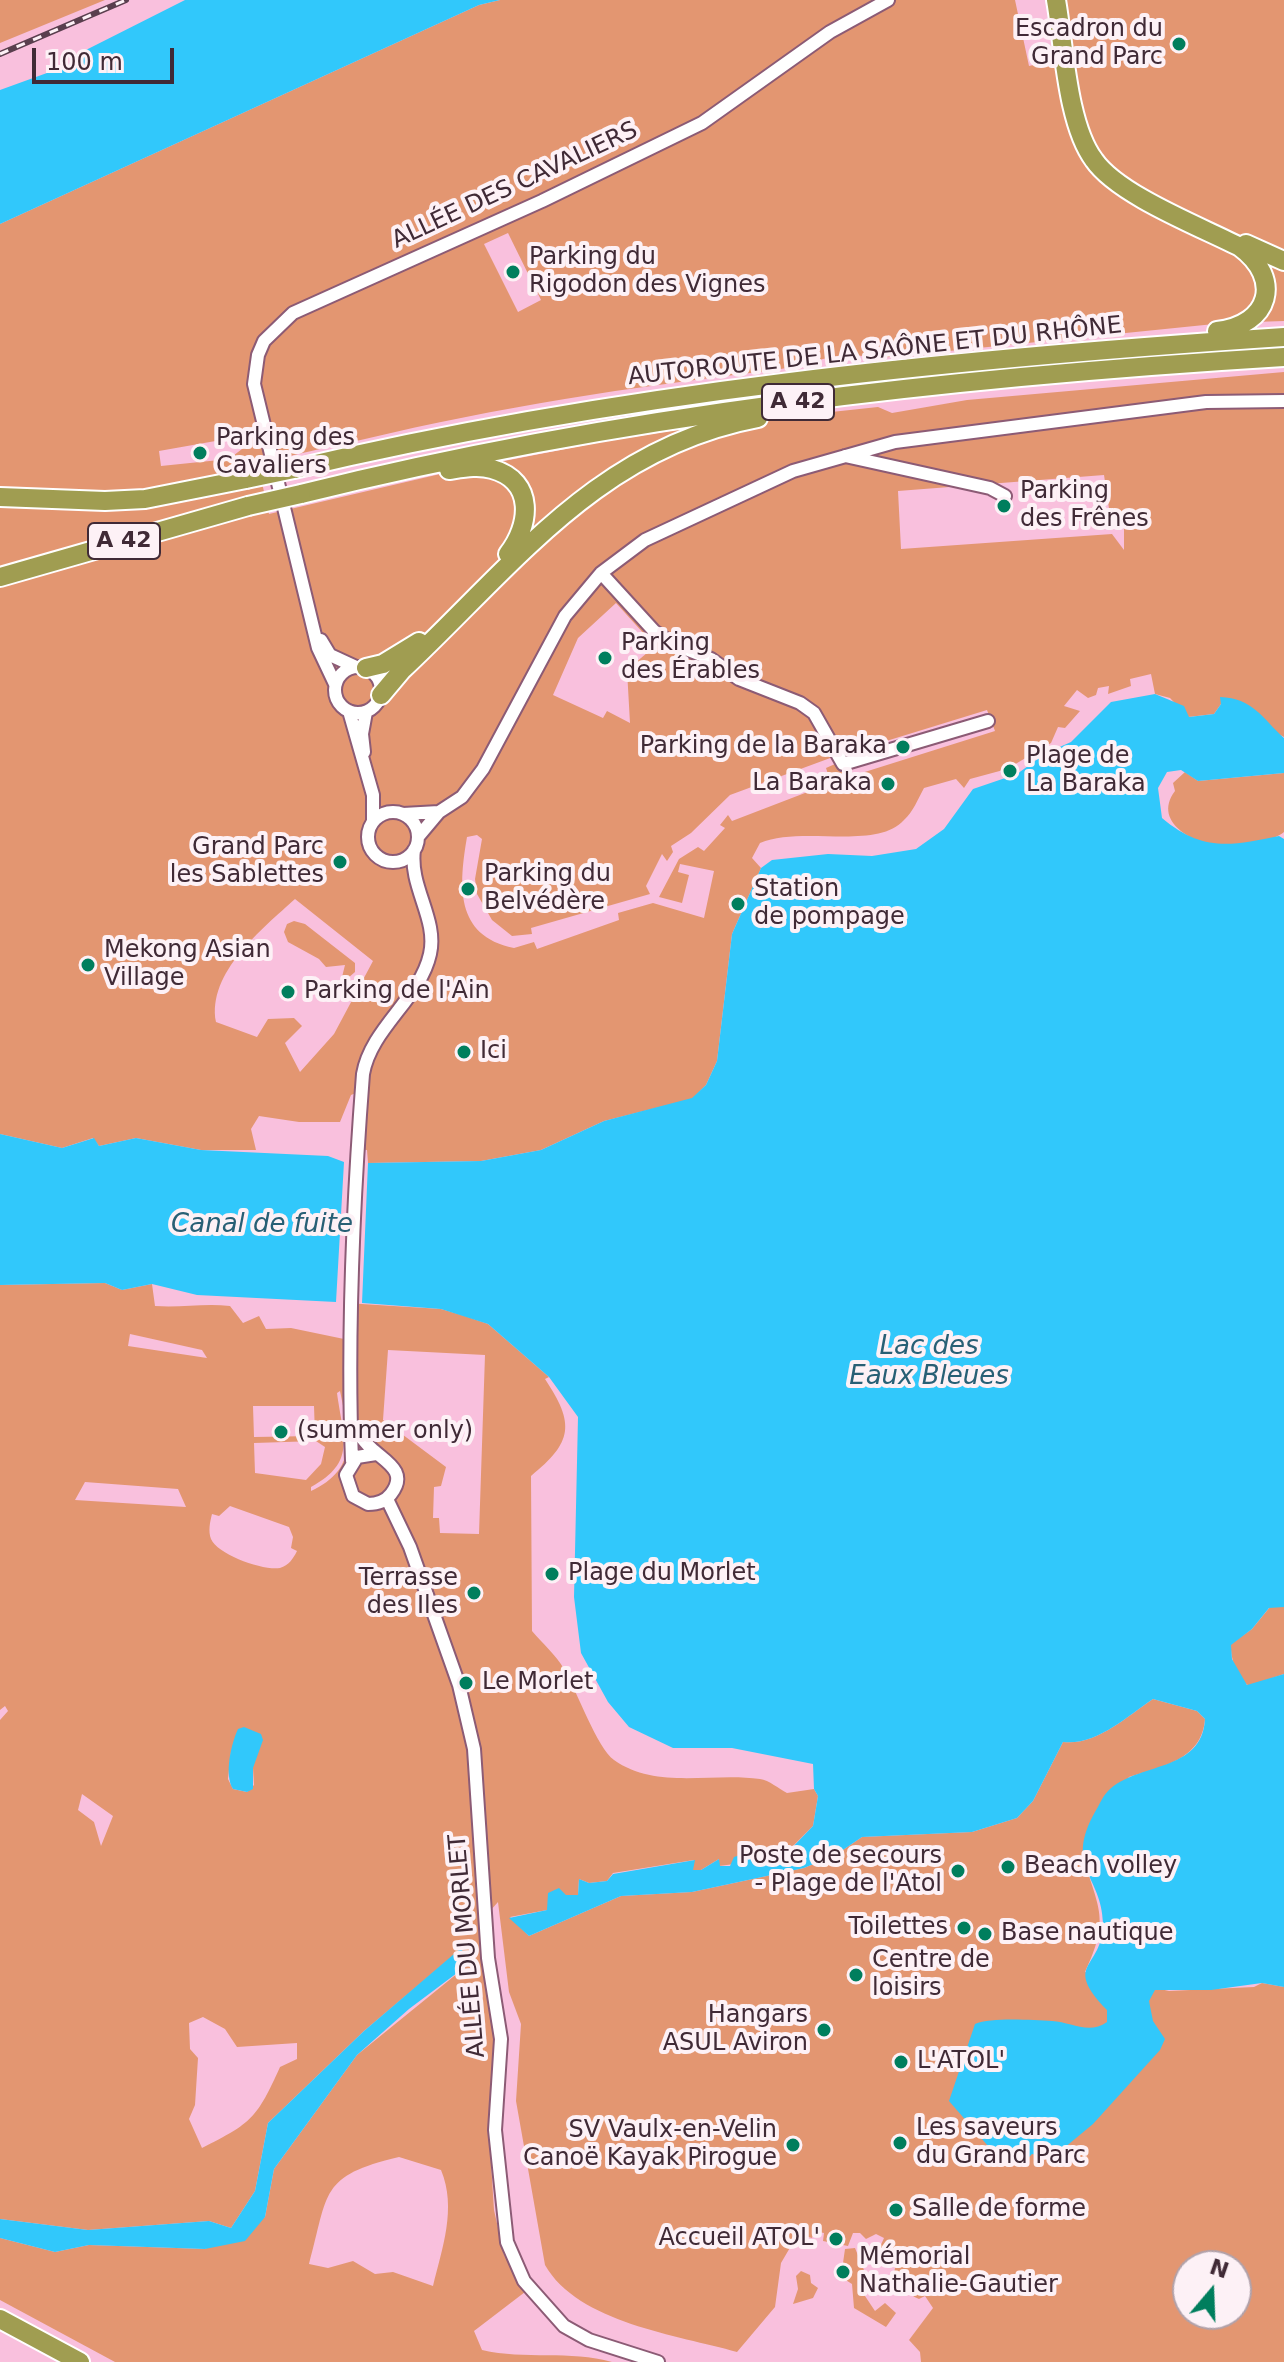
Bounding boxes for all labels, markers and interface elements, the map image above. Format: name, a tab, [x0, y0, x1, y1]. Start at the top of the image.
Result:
place label: Escadron du Grand Parc	[1015, 16, 1163, 72]
scale bar	[36, 32, 178, 82]
marker: Escadron du Grand Parc	[1170, 35, 1188, 53]
text: 100 m	[46, 48, 123, 76]
street label: ALLÉE DES CAVALIERS	[387, 116, 643, 256]
place label: Parking du Rigodon des Vignes	[529, 244, 765, 300]
marker: Parking du Rigodon des Vignes	[504, 263, 522, 281]
street label: AUTOROUTE DE LA SAÔNE ET DU RHÔNE	[627, 312, 1123, 392]
road number: A 42	[762, 384, 834, 420]
place label: Parking des Cavaliers	[216, 425, 355, 481]
marker: Parking des Cavaliers	[191, 444, 209, 462]
place label: Parking des Frênes	[1020, 478, 1149, 534]
marker: Parking des Frênes	[995, 497, 1013, 515]
road number: A 42	[88, 523, 160, 559]
place label: Parking des Érables	[621, 630, 760, 686]
marker: Parking des Érables	[596, 649, 614, 667]
place label: Parking de la Baraka	[640, 733, 887, 761]
marker: Parking de la Baraka	[894, 738, 912, 756]
place label: Plage de La Baraka	[1026, 743, 1146, 799]
marker: Plage de La Baraka	[1001, 762, 1019, 780]
place label: La Baraka	[752, 770, 872, 798]
marker: La Baraka	[879, 775, 897, 793]
place label: Grand Parc les Sablettes	[170, 834, 324, 890]
marker: Grand Parc les Sablettes	[331, 853, 349, 871]
place label: Parking du Belvédère	[484, 861, 611, 917]
place label: Station de pompage	[754, 876, 905, 932]
marker: Parking du Belvédère	[459, 880, 477, 898]
marker: Station de pompage	[729, 895, 747, 913]
place label: Mekong Asian Village	[104, 937, 271, 993]
marker: Mekong Asian Village	[79, 956, 97, 974]
place label: Parking de l'Ain	[304, 978, 490, 1006]
marker: Parking de l'Ain	[279, 983, 297, 1001]
place label: Ici	[480, 1038, 507, 1066]
marker: Ici	[455, 1043, 473, 1061]
water label: Canal de fuite	[171, 1209, 353, 1241]
water label: Lac des Eaux Bleues	[849, 1331, 1009, 1392]
place label: (summer only)	[297, 1418, 473, 1446]
marker: (summer only)	[272, 1423, 290, 1441]
place label: Plage du Morlet	[568, 1560, 756, 1588]
place label: Terrasse des Iles	[359, 1565, 458, 1621]
marker: Plage du Morlet	[543, 1565, 561, 1583]
marker: Terrasse des Iles	[465, 1584, 483, 1602]
place label: Le Morlet	[482, 1669, 593, 1697]
marker: Le Morlet	[457, 1674, 475, 1692]
street label: ALLÉE DU MORLET	[444, 1833, 492, 2059]
place label: Poste de secours - Plage de l'Atol	[739, 1843, 942, 1899]
place label: Beach volley	[1024, 1853, 1177, 1881]
marker: Beach volley	[999, 1858, 1017, 1876]
marker: Poste de secours - Plage de l'Atol	[949, 1862, 967, 1880]
place label: Toilettes	[849, 1914, 948, 1942]
marker: Toilettes	[955, 1919, 973, 1937]
place label: Base nautique	[1001, 1920, 1173, 1948]
marker: Base nautique	[976, 1925, 994, 1943]
place label: Centre de loisirs	[872, 1947, 990, 2003]
marker: Centre de loisirs	[847, 1966, 865, 1984]
place label: Hangars ASUL Aviron	[663, 2002, 808, 2058]
marker: Hangars ASUL Aviron	[815, 2021, 833, 2039]
place label: L'ATOL'	[917, 2048, 1005, 2076]
marker: L'ATOL'	[892, 2053, 910, 2071]
place label: Les saveurs du Grand Parc	[916, 2115, 1086, 2171]
place label: SV Vaulx-en-Velin Canoë Kayak Pirogue	[523, 2117, 777, 2173]
marker: Les saveurs du Grand Parc	[891, 2134, 909, 2152]
marker: SV Vaulx-en-Velin Canoë Kayak Pirogue	[784, 2136, 802, 2154]
place label: Salle de forme	[912, 2196, 1086, 2224]
marker: Salle de forme	[887, 2201, 905, 2219]
place label: Accueil ATOL'	[659, 2225, 820, 2253]
marker: Accueil ATOL'	[827, 2230, 845, 2248]
place label: Mémorial Nathalie-Gautier	[859, 2244, 1058, 2300]
north arrow	[1172, 2250, 1252, 2330]
text: N	[1207, 2254, 1232, 2284]
marker: Mémorial Nathalie-Gautier	[834, 2263, 852, 2281]

